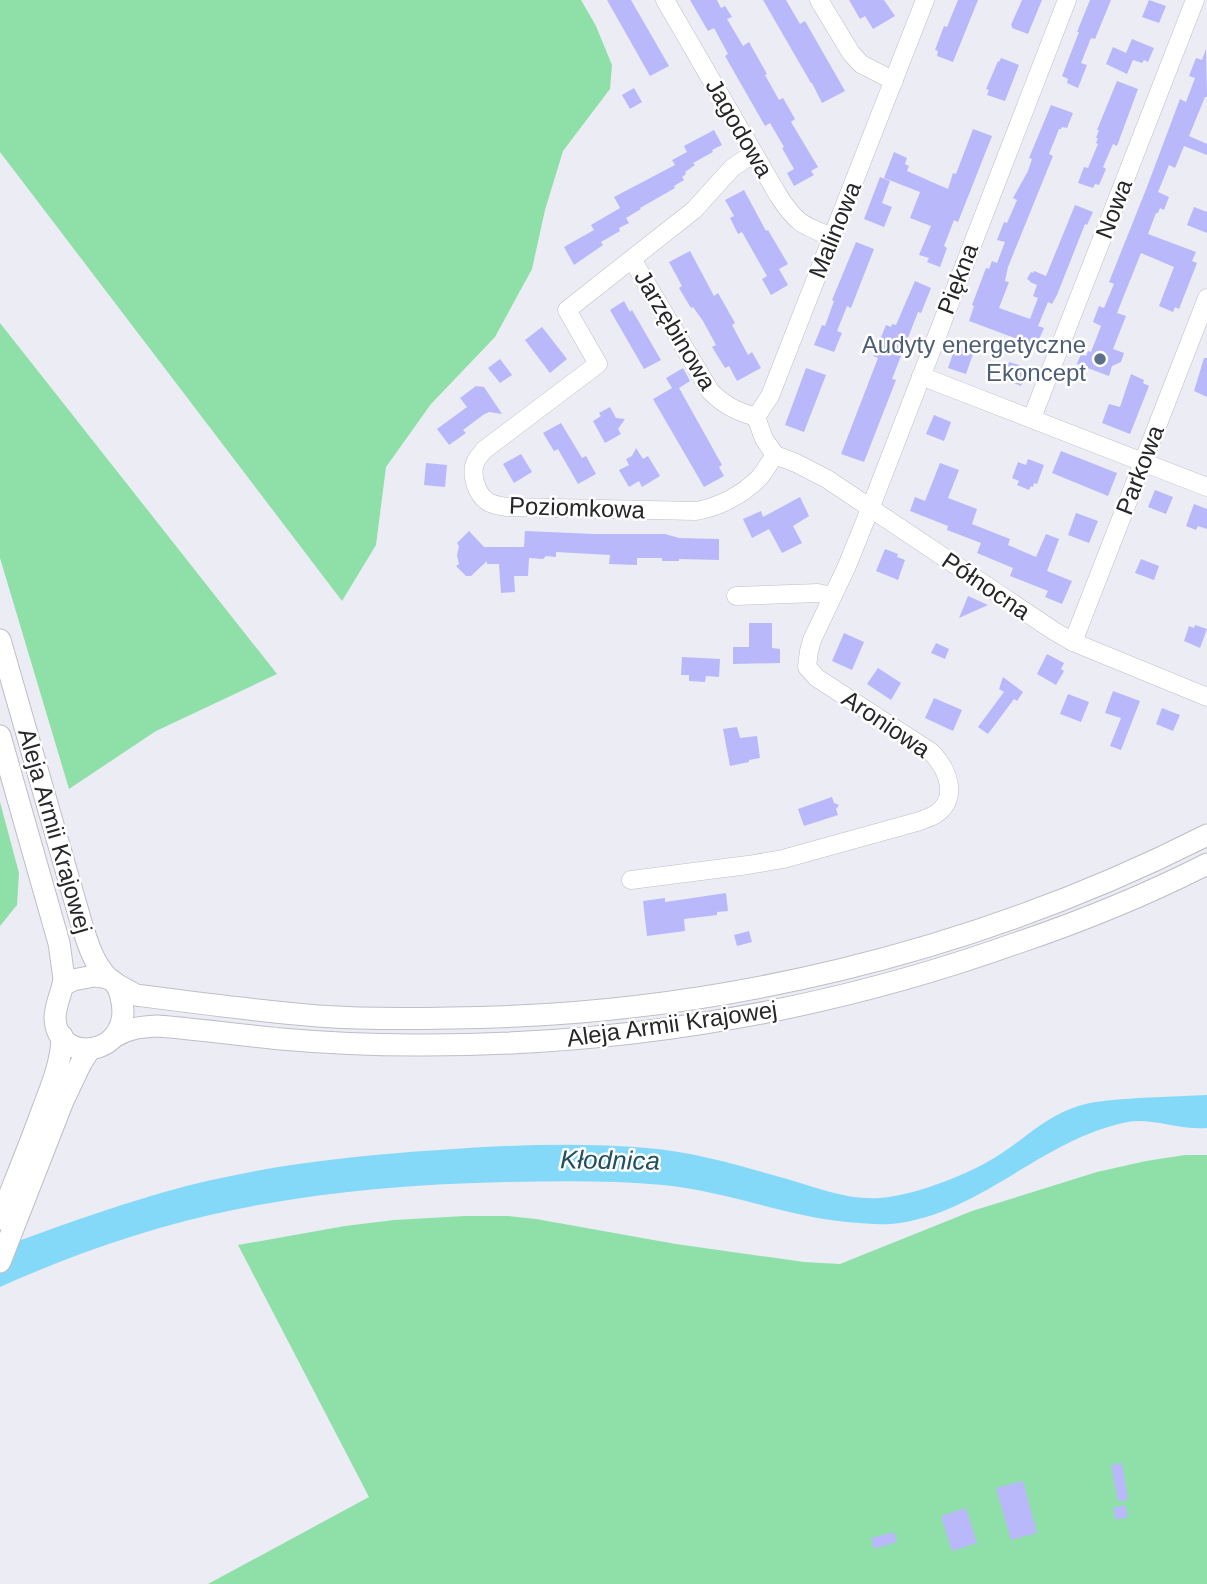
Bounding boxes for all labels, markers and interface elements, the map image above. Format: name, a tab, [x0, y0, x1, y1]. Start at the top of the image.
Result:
street label: Jagodowa	[700, 74, 779, 182]
street label: Nowa	[1090, 175, 1137, 242]
street label: Malinowa	[803, 177, 866, 282]
street label: Piękna	[932, 239, 984, 318]
street label: Jarzębinowa	[629, 265, 722, 395]
place label: Audyty energetyczne Ekoncept	[862, 331, 1086, 386]
marker: Audyty energetyczne Ekoncept	[1092, 351, 1108, 367]
street label: Parkowa	[1110, 421, 1169, 518]
street label: Poziomkowa	[509, 492, 646, 523]
street label: Północna	[937, 546, 1036, 625]
street label: Aroniowa	[837, 684, 936, 763]
street label: Aleja Armii Krajowej	[13, 725, 98, 937]
street label: Aleja Armii Krajowej	[565, 995, 779, 1052]
water label: Kłodnica	[560, 1144, 660, 1176]

